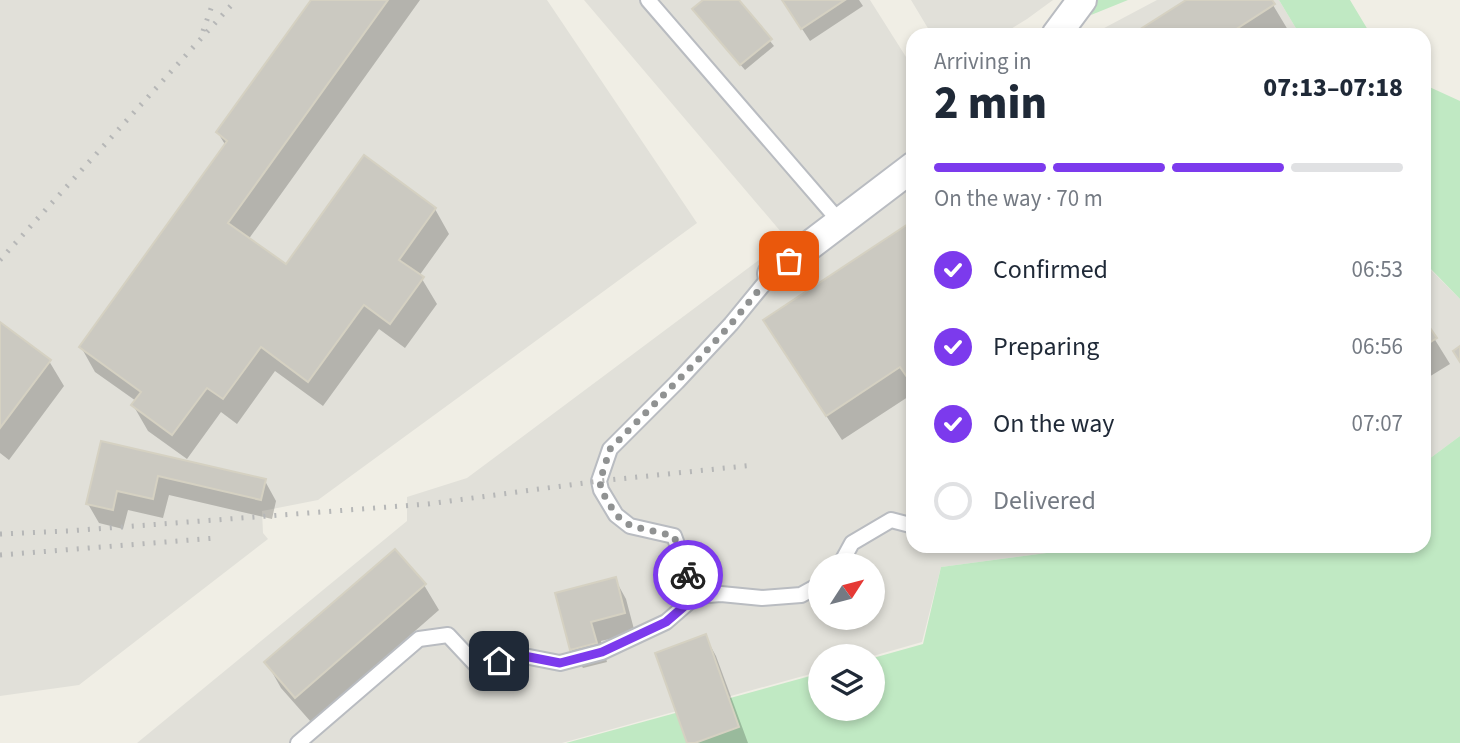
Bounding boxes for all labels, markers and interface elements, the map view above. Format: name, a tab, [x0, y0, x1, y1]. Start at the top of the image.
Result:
text: Arriving in	[934, 45, 1032, 78]
text: 07:13–07:18	[1263, 69, 1403, 106]
text: 2 min	[934, 71, 1047, 136]
text: On the way · 70 m	[934, 182, 1103, 215]
pin	[759, 231, 819, 291]
icon: bag	[770, 242, 808, 280]
icon: check	[934, 251, 972, 289]
text: Confirmed	[993, 251, 1108, 288]
text: 06:53	[1352, 253, 1403, 286]
icon: check	[934, 328, 972, 366]
text: Preparing	[993, 328, 1099, 365]
text: 06:56	[1352, 330, 1403, 363]
icon: check	[934, 405, 972, 443]
text: On the way	[993, 405, 1114, 442]
text: 07:07	[1352, 407, 1403, 440]
text: Delivered	[993, 482, 1096, 519]
courier	[653, 540, 723, 610]
north arrow	[808, 553, 886, 630]
map controls	[808, 553, 885, 721]
icon: bike	[669, 556, 707, 594]
pin	[469, 631, 529, 691]
icon: home	[480, 642, 518, 680]
button: layers	[808, 644, 885, 721]

